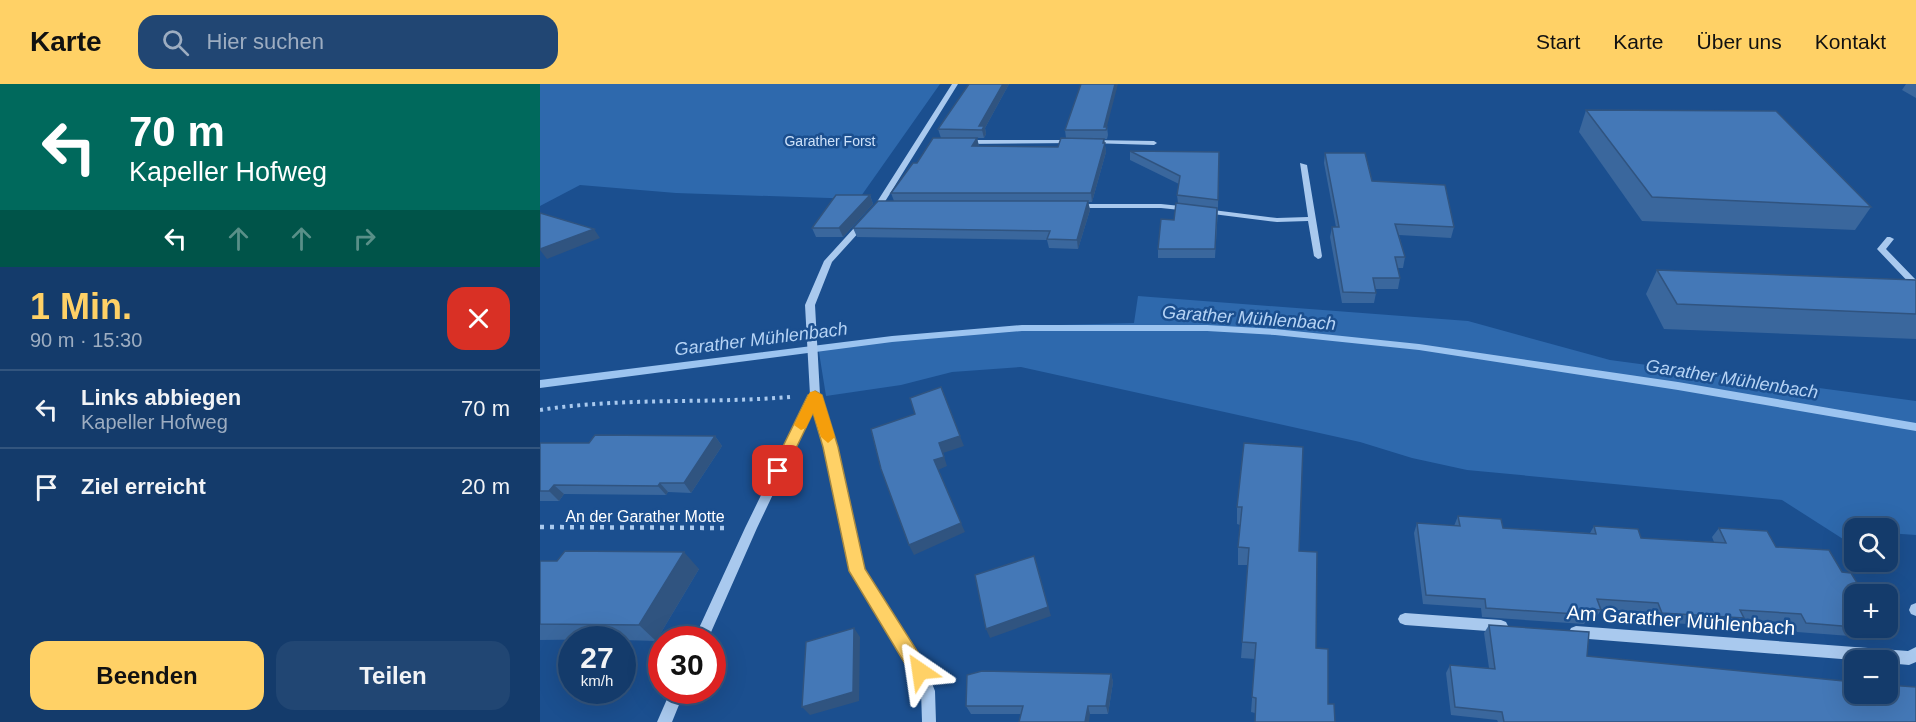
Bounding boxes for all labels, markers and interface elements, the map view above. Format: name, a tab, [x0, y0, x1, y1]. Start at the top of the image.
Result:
search box	[138, 15, 558, 69]
text: Karte	[30, 26, 102, 57]
icon: search	[159, 26, 192, 59]
text: Hier suchen	[207, 29, 324, 54]
text: Start	[1536, 30, 1580, 53]
text: Karte	[1613, 30, 1664, 53]
text: Über uns	[1697, 30, 1782, 53]
text: Kontakt	[1815, 30, 1886, 53]
icon: left	[30, 108, 108, 186]
text: 70 m	[129, 108, 225, 155]
park label: Garather Forst	[784, 133, 876, 149]
text: Kapeller Hofweg	[129, 157, 327, 187]
icon: left	[159, 222, 192, 255]
icon: ahead	[222, 222, 255, 255]
icon: ahead	[285, 222, 318, 255]
icon: right	[348, 222, 381, 255]
text: 1 Min.	[30, 286, 132, 327]
button: close	[447, 287, 510, 350]
water label: Garather Mühlenbach	[1161, 302, 1337, 334]
water label: Garather Mühlenbach	[673, 318, 849, 360]
text: 90 m · 15:30	[30, 329, 142, 351]
water label: Garather Mühlenbach	[1644, 356, 1820, 402]
text: Links abbiegen	[81, 385, 241, 410]
icon: left	[30, 393, 63, 426]
text: 70 m	[461, 396, 510, 421]
text: Kapeller Hofweg	[81, 411, 228, 433]
pin	[752, 445, 803, 496]
icon: arrive	[761, 454, 794, 487]
icon: arrive	[30, 471, 63, 504]
text: Ziel erreicht	[81, 474, 206, 499]
text: 20 m	[461, 474, 510, 499]
street label: An der Garather Motte	[565, 508, 725, 525]
map controls	[1844, 518, 1898, 704]
button: search	[1844, 518, 1898, 572]
button: +	[1844, 584, 1898, 638]
street label: Am Garather Mühlenbach	[1566, 601, 1796, 639]
speed limit sign: 30	[648, 626, 726, 704]
position arrow	[888, 639, 952, 703]
button: Beenden	[30, 641, 264, 710]
button: Teilen	[276, 641, 510, 710]
text: 27	[580, 641, 614, 674]
button: −	[1844, 650, 1898, 704]
text: km/h	[581, 672, 613, 689]

